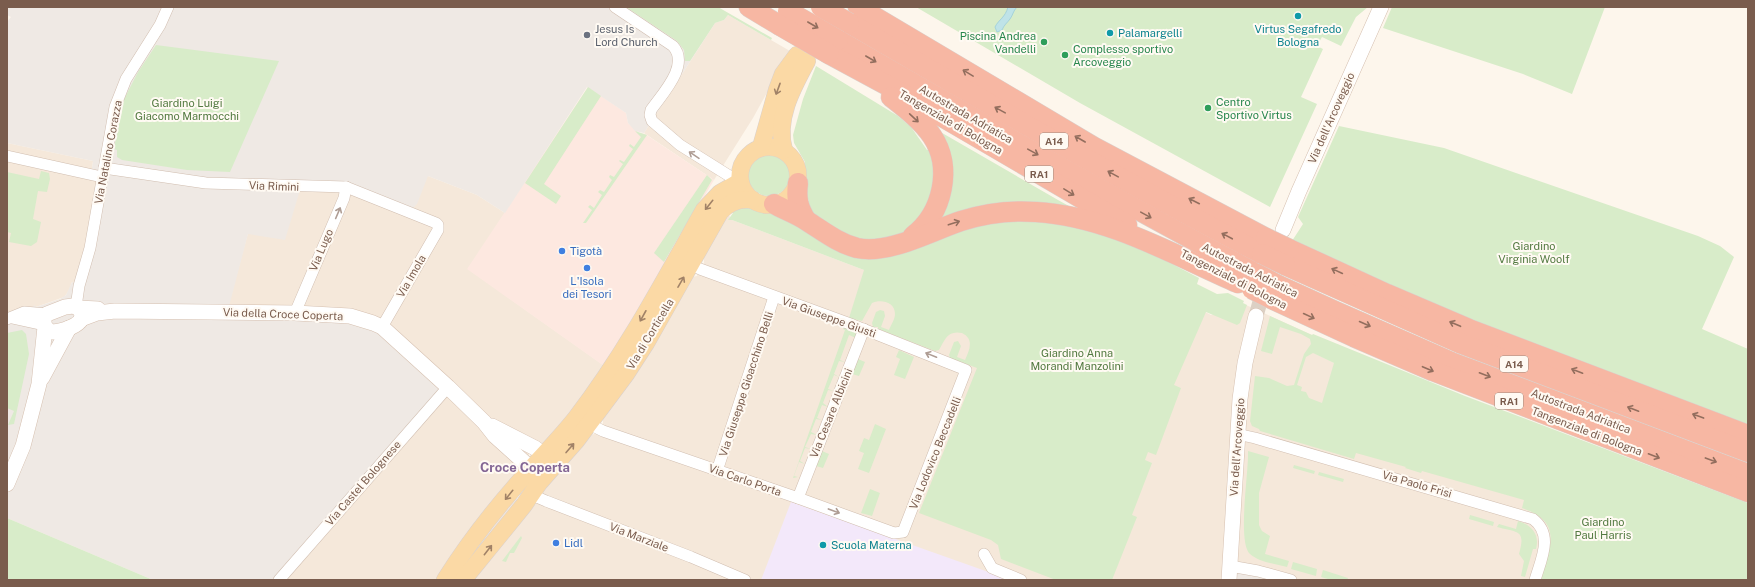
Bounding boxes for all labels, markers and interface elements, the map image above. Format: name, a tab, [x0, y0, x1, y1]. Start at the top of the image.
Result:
marker: Virtus Segafredo Bologna	[1293, 11, 1303, 21]
one-way arrow	[807, 22, 819, 30]
place label: Jesus Is Lord Church	[595, 23, 658, 48]
place label: Virtus Segafredo Bologna	[1255, 23, 1341, 48]
place label: Palamargelli	[1118, 27, 1182, 39]
marker: Palamargelli	[1105, 28, 1115, 38]
marker: Jesus Is Lord Church	[582, 30, 592, 40]
place label: Piscina Andrea Vandelli	[960, 30, 1036, 55]
marker: Piscina Andrea Vandelli	[1039, 37, 1049, 47]
place label: Complesso sportivo Arcoveggio	[1073, 43, 1173, 68]
marker: Complesso sportivo Arcoveggio	[1060, 50, 1070, 60]
one-way arrow	[865, 56, 877, 64]
one-way arrow	[962, 68, 974, 76]
street label: Via dell'Arcoveggio	[1305, 71, 1357, 165]
one-way arrow	[773, 82, 781, 94]
street label: Autostrada Adriatica	[917, 82, 1015, 146]
street label: Tangenziale di Bologna	[897, 87, 1005, 157]
place label: Centro Sportivo Virtus	[1216, 96, 1292, 121]
park label: Giardino Luigi Giacomo Marmocchi	[135, 97, 239, 122]
street label: Via Natalino Corazza	[92, 99, 124, 205]
marker: Centro Sportivo Virtus	[1203, 103, 1213, 113]
one-way arrow	[994, 106, 1006, 114]
one-way arrow	[909, 113, 919, 122]
road number: A14	[1040, 133, 1068, 149]
one-way arrow	[1074, 134, 1086, 142]
one-way arrow	[1027, 148, 1039, 156]
one-way arrow	[688, 150, 700, 158]
road number: RA1	[1025, 166, 1053, 182]
one-way arrow	[1107, 169, 1119, 177]
street label: Via Rimini	[249, 179, 299, 193]
one-way arrow	[1063, 188, 1075, 196]
one-way arrow	[1188, 197, 1200, 204]
one-way arrow	[704, 199, 713, 210]
one-way arrow	[334, 207, 342, 219]
one-way arrow	[1140, 212, 1152, 220]
one-way arrow	[948, 219, 961, 226]
street label: Via Lugo	[307, 227, 335, 273]
one-way arrow	[1221, 232, 1233, 239]
park label: Giardino Virginia Woolf	[1498, 240, 1570, 265]
street label: Autostrada Adriatica	[1200, 241, 1300, 299]
place label: Tigotà	[570, 245, 602, 257]
marker: Tigotà	[557, 246, 567, 256]
street label: Tangenziale di Bologna	[1179, 247, 1289, 311]
street label: Via Imola	[394, 253, 428, 299]
marker: L'Isola dei Tesori	[582, 263, 592, 273]
one-way arrow	[1331, 267, 1343, 274]
place label: L'Isola dei Tesori	[563, 275, 611, 300]
one-way arrow	[678, 276, 686, 288]
street label: Via Giuseppe Giusti	[780, 294, 878, 340]
street label: Via di Corticella	[624, 296, 676, 372]
street label: Via della Croce Coperta	[223, 306, 343, 322]
one-way arrow	[639, 310, 647, 322]
street label: Via Giuseppe Gioacchino Belli	[717, 310, 775, 458]
one-way arrow	[1303, 313, 1315, 320]
one-way arrow	[1450, 319, 1462, 327]
one-way arrow	[1358, 321, 1370, 329]
park label: Giardino Anna Morandi Manzolini	[1030, 347, 1124, 372]
one-way arrow	[925, 351, 937, 359]
road number: A14	[1500, 356, 1528, 372]
street label: Via Cesare Albicini	[808, 366, 854, 460]
one-way arrow	[1422, 366, 1434, 373]
one-way arrow	[1571, 366, 1583, 374]
one-way arrow	[1478, 371, 1490, 379]
street label: Autostrada Adriatica	[1529, 386, 1633, 436]
road number: RA1	[1495, 393, 1523, 409]
street label: Via Lodovico Beccadelli	[907, 395, 963, 511]
street label: Via dell'Arcoveggio	[1228, 397, 1246, 497]
street label: Tangenziale di Bologna	[1530, 404, 1644, 458]
one-way arrow	[1627, 405, 1639, 413]
one-way arrow	[1693, 412, 1705, 420]
street label: Via Castel Bolognese	[323, 438, 403, 528]
one-way arrow	[566, 442, 575, 453]
one-way arrow	[1647, 453, 1659, 461]
one-way arrow	[1704, 457, 1717, 464]
district label: Croce Coperta	[480, 460, 570, 475]
street label: Via Carlo Porta	[707, 462, 783, 498]
street label: Via Paolo Frisi	[1381, 468, 1453, 500]
one-way arrow	[504, 490, 513, 501]
one-way arrow	[828, 508, 840, 516]
park label: Giardino Paul Harris	[1575, 516, 1632, 541]
street label: Via Marziale	[608, 520, 670, 554]
place label: Lidl	[564, 537, 583, 549]
marker: Lidl	[551, 538, 561, 548]
place label: Scuola Materna	[831, 539, 912, 551]
marker: Scuola Materna	[818, 540, 828, 550]
one-way arrow	[484, 545, 493, 556]

